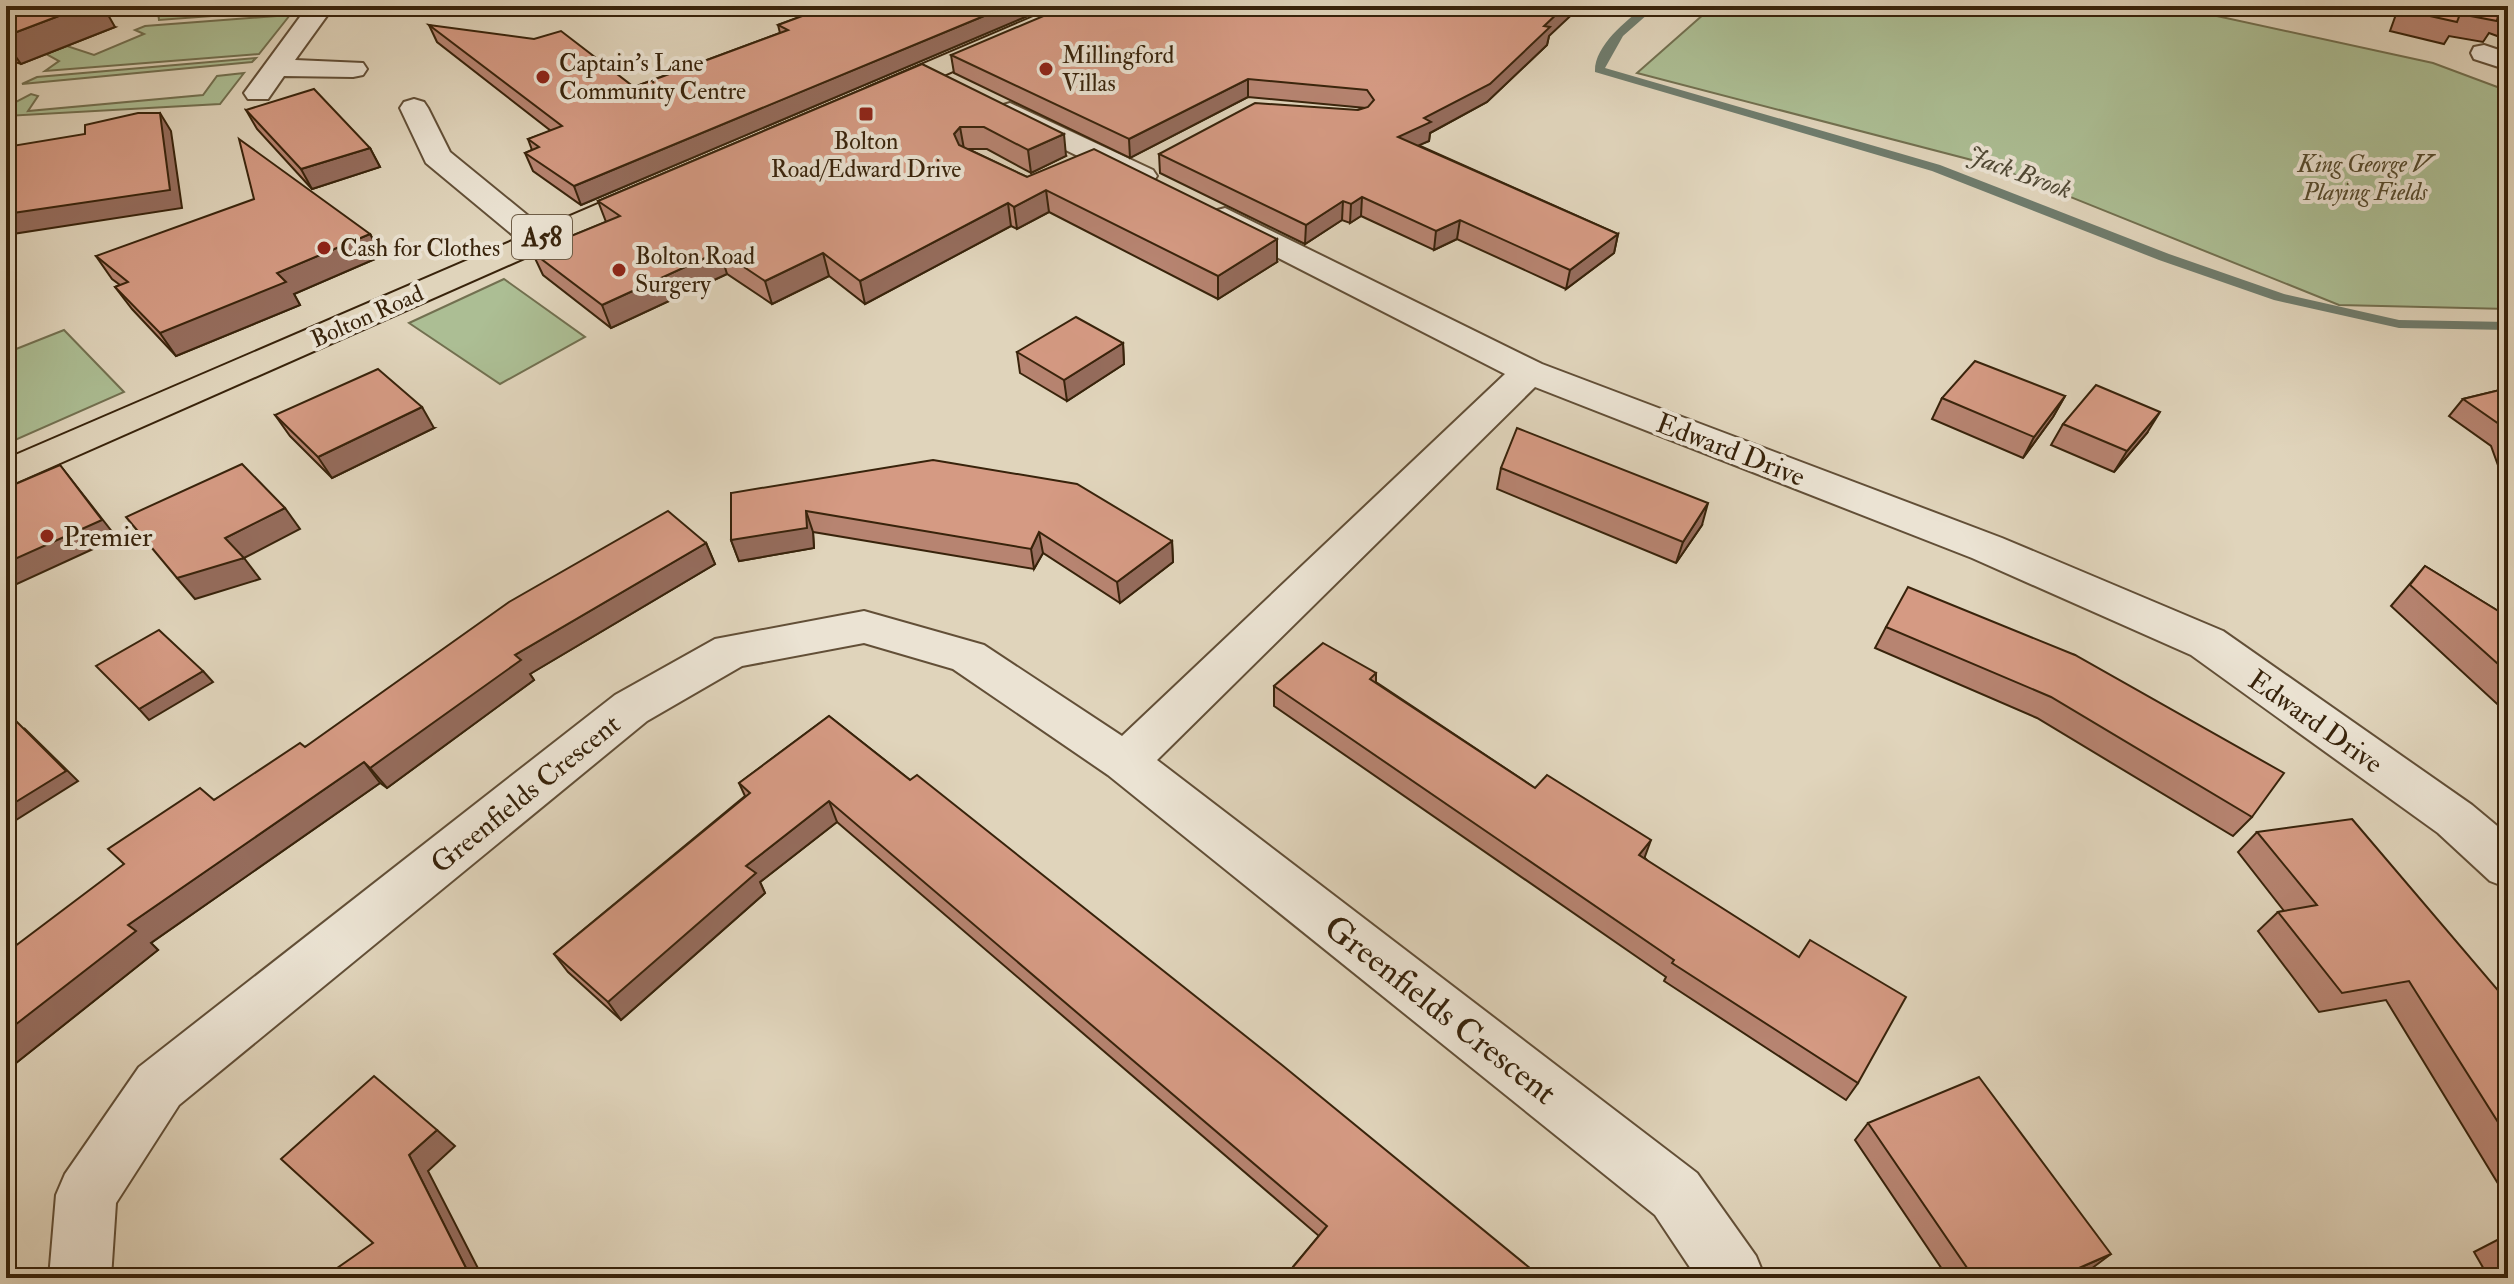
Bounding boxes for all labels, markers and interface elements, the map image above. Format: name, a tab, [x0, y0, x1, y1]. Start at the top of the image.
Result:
place label: Millingford Villas	[1062, 40, 1175, 99]
place label: Captain's Lane Community Centre	[559, 48, 746, 107]
marker: Millingford Villas	[1037, 60, 1055, 78]
marker: Captain's Lane Community Centre	[534, 68, 552, 86]
marker: Bolton Road/Edward Drive	[857, 105, 875, 123]
place label: Bolton Road/Edward Drive	[771, 126, 961, 185]
water label: Jack Brook	[1963, 139, 2076, 206]
park label: King George V Playing Fields	[2297, 149, 2436, 208]
road number: A58	[512, 215, 572, 259]
place label: Cash for Clothes	[340, 233, 500, 264]
marker: Cash for Clothes	[315, 239, 333, 257]
place label: Bolton Road Surgery	[635, 241, 755, 300]
marker: Bolton Road Surgery	[610, 261, 628, 279]
street label: Bolton Road	[306, 278, 428, 355]
street label: Edward Drive	[1651, 406, 1810, 495]
place label: Premier	[63, 520, 153, 555]
marker: Premier	[38, 527, 56, 545]
street label: Edward Drive	[2241, 663, 2390, 782]
street label: Greenfields Crescent	[424, 707, 628, 881]
street label: Greenfields Crescent	[1315, 906, 1565, 1114]

